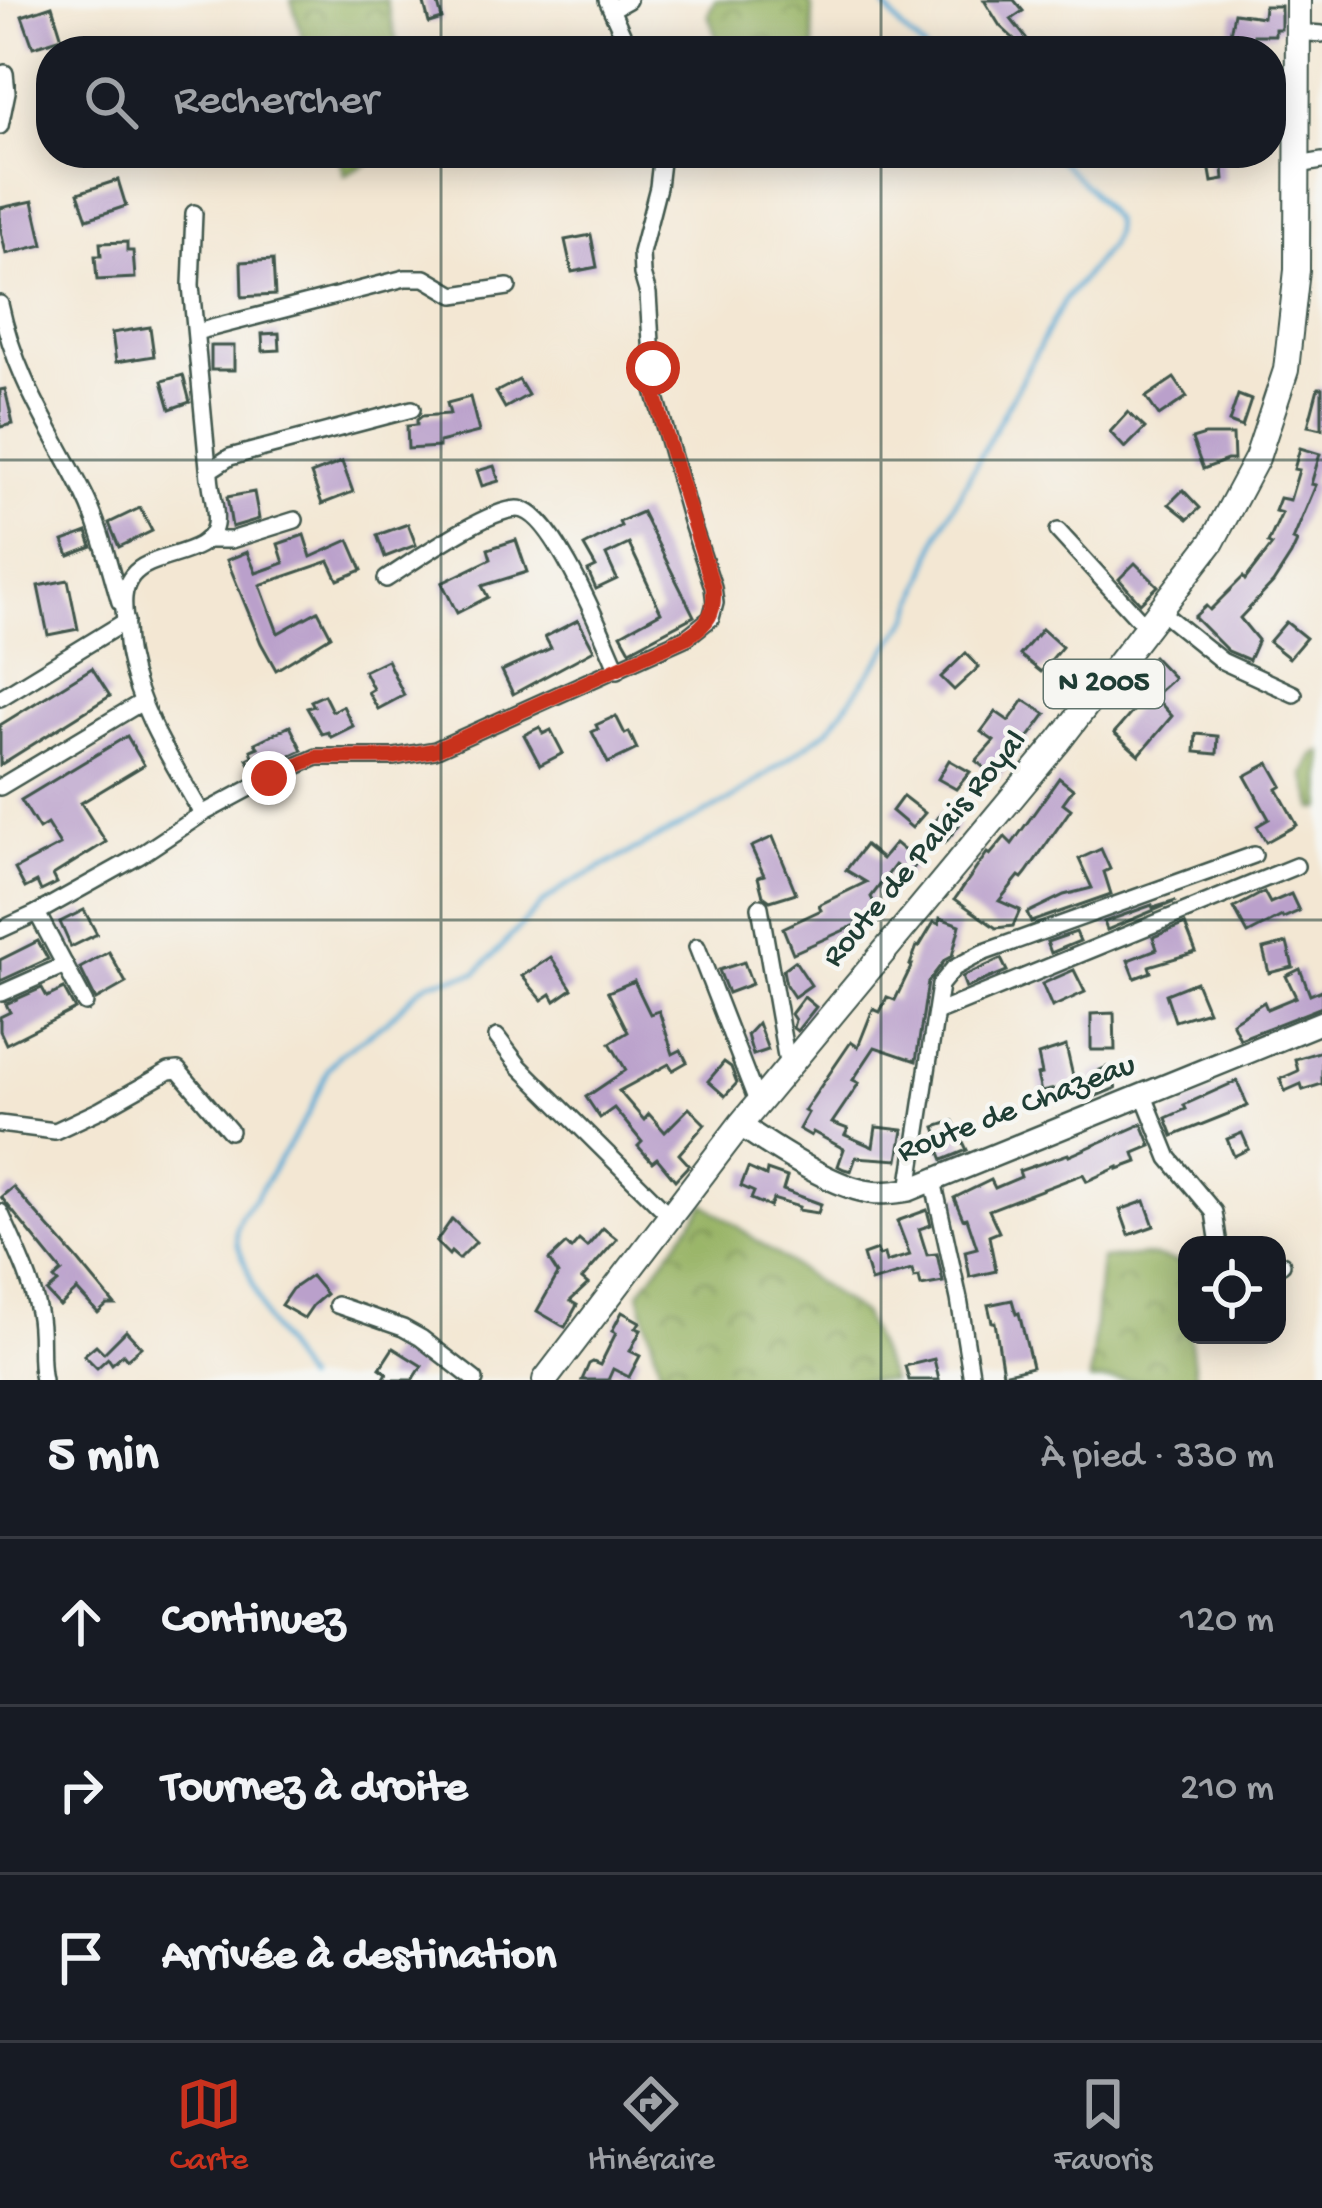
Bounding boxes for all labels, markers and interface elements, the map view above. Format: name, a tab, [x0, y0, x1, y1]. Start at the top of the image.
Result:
search box	[36, 36, 1286, 168]
icon: search	[78, 69, 144, 135]
text: Rechercher	[174, 76, 378, 129]
route start	[626, 341, 680, 395]
road number: N 2005	[1044, 660, 1164, 708]
street label: Route de Palais Royal	[816, 724, 1036, 976]
route end	[242, 751, 296, 805]
street label: Route de Chazeau	[893, 1047, 1141, 1173]
map controls	[1178, 1236, 1286, 1344]
button: locate	[1178, 1236, 1286, 1344]
text: 5 min	[48, 1428, 158, 1488]
text: À pied · 330 m	[1041, 1435, 1274, 1481]
icon: ahead	[48, 1589, 114, 1655]
text: Continuez	[162, 1595, 345, 1648]
text: 120 m	[1180, 1599, 1274, 1645]
icon: right	[48, 1757, 114, 1823]
text: Tournez à droite	[162, 1763, 467, 1816]
text: 210 m	[1180, 1767, 1274, 1813]
icon: arrive	[48, 1925, 114, 1991]
text: Arrivée à destination	[162, 1931, 556, 1984]
tab: Carte	[170, 2071, 248, 2181]
tab: Itinéraire	[588, 2071, 715, 2181]
tab: Favoris	[1054, 2071, 1152, 2181]

